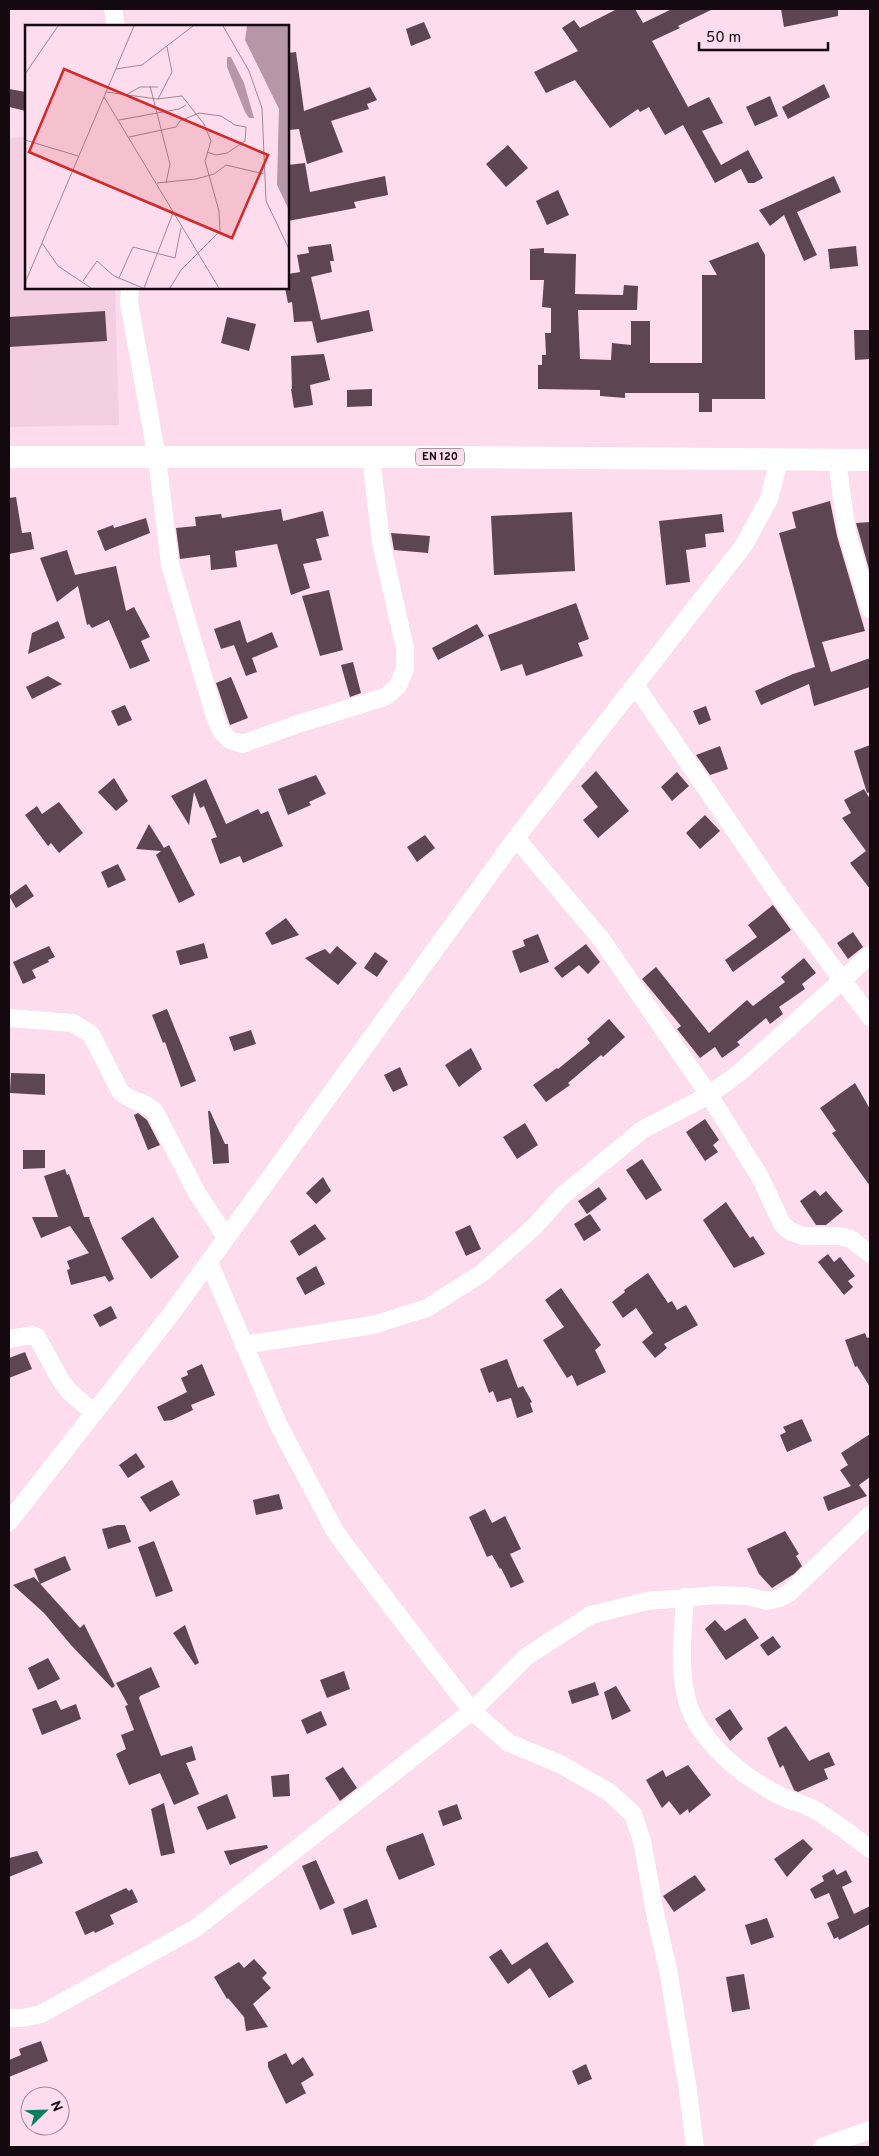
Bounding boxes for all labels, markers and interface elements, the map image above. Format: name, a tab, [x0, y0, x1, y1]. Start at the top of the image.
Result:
scale bar	[699, 20, 828, 52]
inset map	[25, 25, 289, 289]
text: 50 m	[706, 29, 741, 48]
road number: EN 120	[416, 448, 464, 466]
north arrow	[20, 2086, 70, 2136]
text: N	[46, 2099, 65, 2114]

